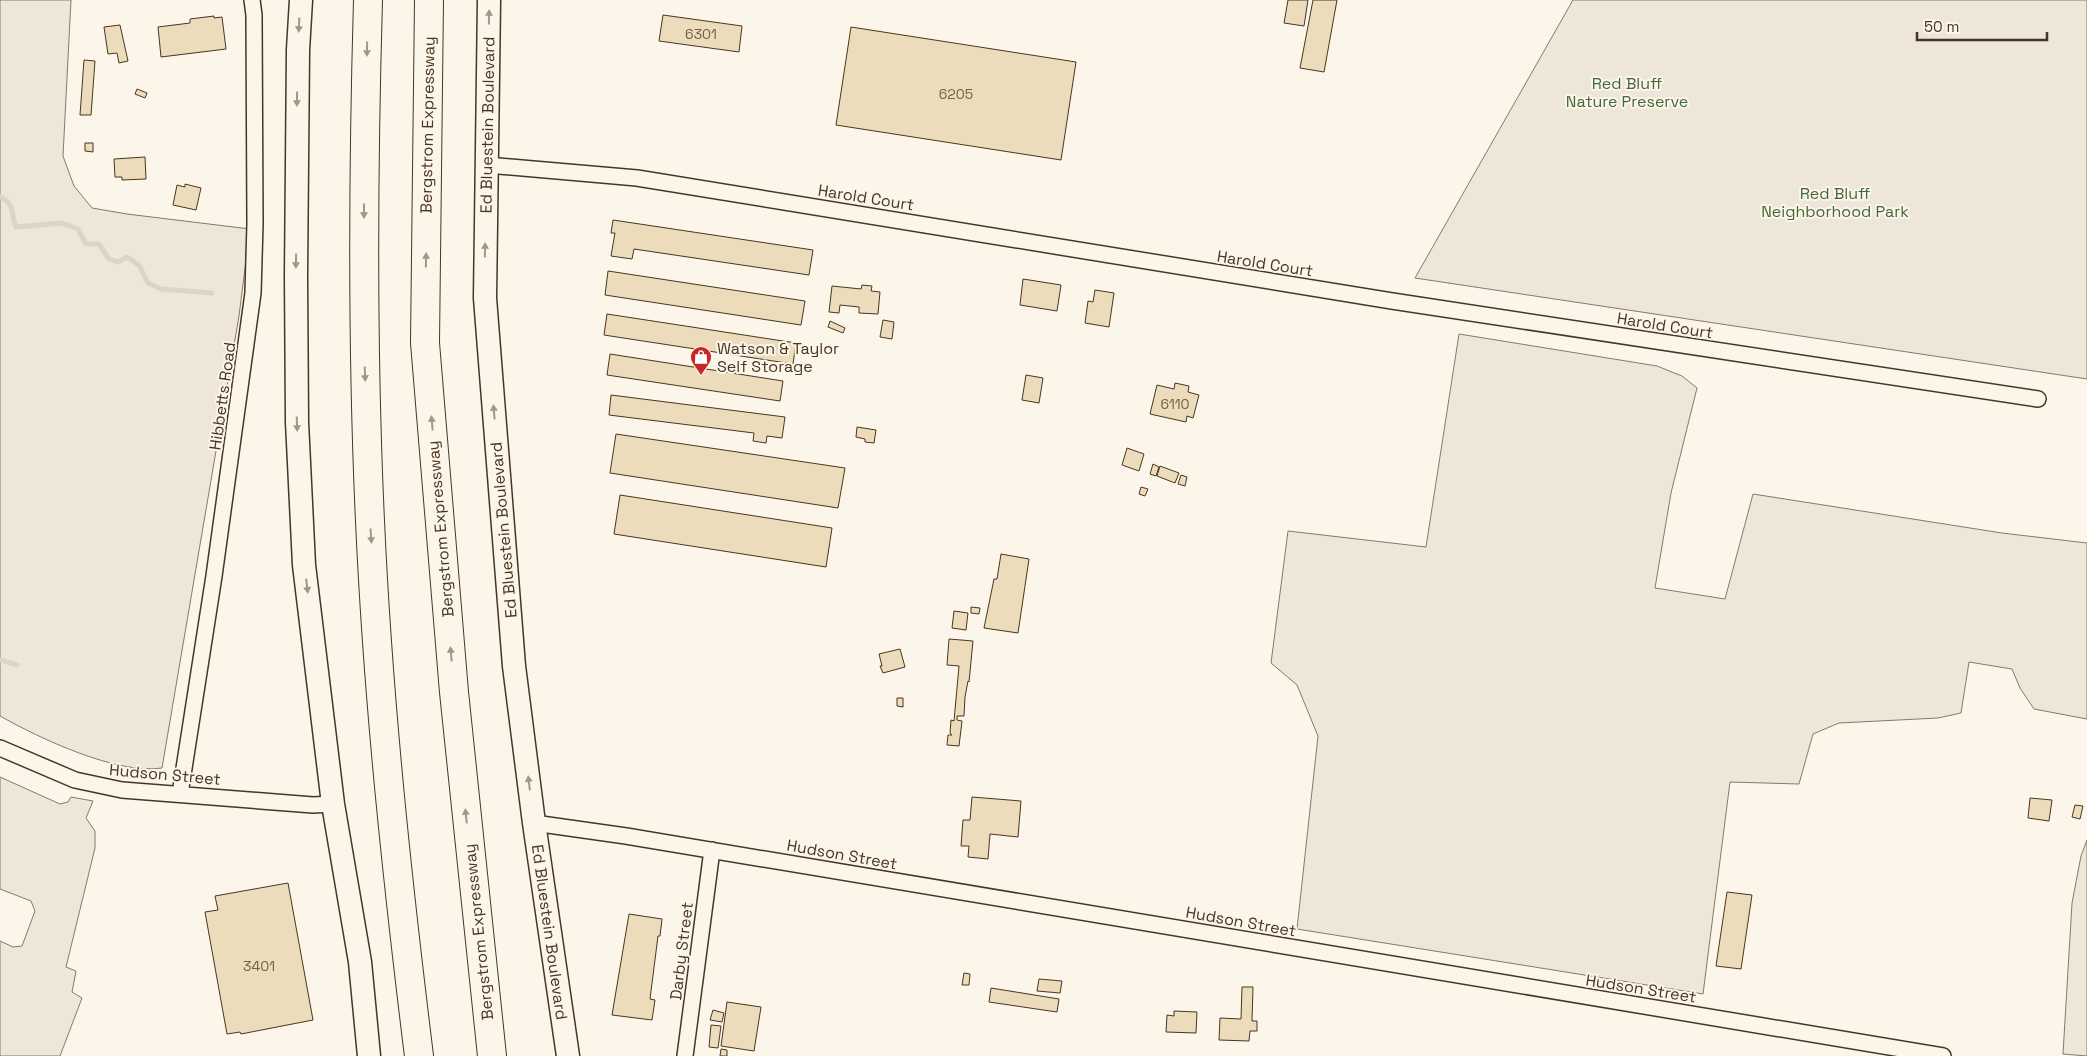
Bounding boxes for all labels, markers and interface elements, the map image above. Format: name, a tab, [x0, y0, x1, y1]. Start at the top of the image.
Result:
one-way arrow	[485, 9, 493, 25]
scale bar	[1917, 10, 2047, 42]
one-way arrow	[295, 17, 303, 33]
text: 50 m	[1924, 17, 1959, 36]
house number: 6301	[685, 25, 717, 43]
street label: Bergstrom Expressway	[415, 36, 440, 214]
street label: Ed Bluestein Boulevard	[475, 36, 500, 214]
one-way arrow	[363, 41, 371, 57]
park label: Red Bluff Nature Preserve	[1566, 73, 1688, 112]
house number: 6205	[939, 85, 973, 103]
one-way arrow	[293, 91, 301, 107]
street label: Harold Court	[816, 180, 915, 215]
park label: Red Bluff Neighborhood Park	[1761, 183, 1909, 222]
one-way arrow	[360, 203, 368, 219]
one-way arrow	[481, 241, 489, 257]
street label: Harold Court	[1215, 246, 1314, 281]
one-way arrow	[422, 252, 430, 268]
one-way arrow	[292, 254, 300, 270]
street label: Harold Court	[1615, 308, 1714, 343]
place label: Watson & Taylor Self Storage	[717, 338, 839, 377]
street label: Hibbetts Road	[205, 341, 240, 451]
shop icon: Watson & Taylor Self Storage	[689, 345, 713, 376]
one-way arrow	[361, 366, 369, 382]
house number: 6110	[1160, 395, 1190, 413]
one-way arrow	[489, 404, 497, 420]
one-way arrow	[427, 414, 435, 430]
one-way arrow	[293, 416, 301, 432]
street label: Bergstrom Expressway	[422, 440, 459, 618]
street label: Ed Bluestein Boulevard	[485, 441, 522, 619]
one-way arrow	[367, 528, 375, 544]
one-way arrow	[303, 578, 311, 594]
one-way arrow	[446, 646, 454, 662]
street label: Hudson Street	[108, 759, 222, 790]
one-way arrow	[525, 774, 533, 790]
one-way arrow	[462, 808, 470, 824]
street label: Hudson Street	[785, 834, 899, 875]
street label: Bergstrom Expressway	[459, 843, 498, 1021]
street label: Ed Bluestein Boulevard	[527, 843, 572, 1021]
street label: Darby Street	[665, 901, 698, 1001]
street label: Hudson Street	[1184, 901, 1298, 942]
house number: 3401	[243, 957, 275, 975]
street label: Hudson Street	[1584, 969, 1698, 1008]

